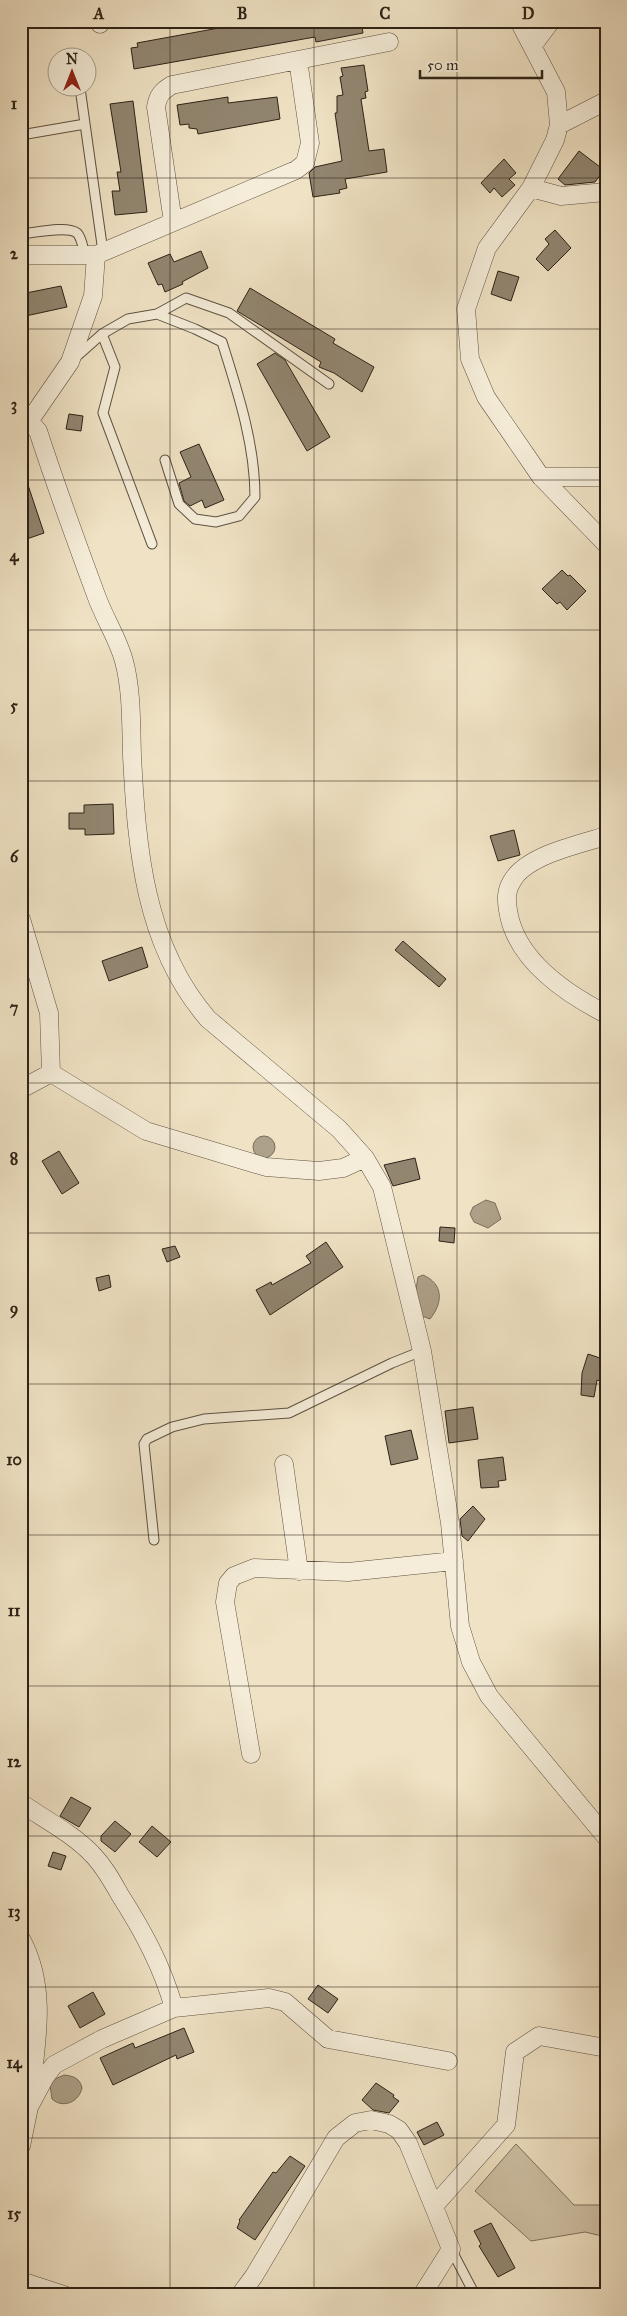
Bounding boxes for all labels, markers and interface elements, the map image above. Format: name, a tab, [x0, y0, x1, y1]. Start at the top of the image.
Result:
text: A	[93, 4, 105, 23]
text: B	[237, 4, 247, 23]
text: C	[380, 4, 391, 23]
text: D	[522, 4, 535, 23]
north arrow	[48, 48, 98, 98]
scale bar	[420, 48, 542, 80]
text: N	[66, 51, 78, 68]
text: 50 m	[427, 56, 459, 74]
text: 1	[11, 94, 18, 113]
text: 2	[10, 244, 19, 263]
text: 3	[11, 395, 17, 415]
text: 4	[10, 546, 20, 566]
text: 5	[10, 696, 18, 715]
text: 6	[10, 847, 19, 866]
text: 7	[10, 998, 19, 1017]
text: 8	[10, 1149, 18, 1168]
text: 9	[10, 1299, 18, 1319]
text: 10	[6, 1450, 22, 1469]
text: 11	[8, 1601, 21, 1620]
text: 12	[7, 1752, 22, 1771]
text: 13	[8, 1902, 20, 1922]
text: 14	[6, 2053, 23, 2073]
text: 15	[7, 2204, 21, 2223]

